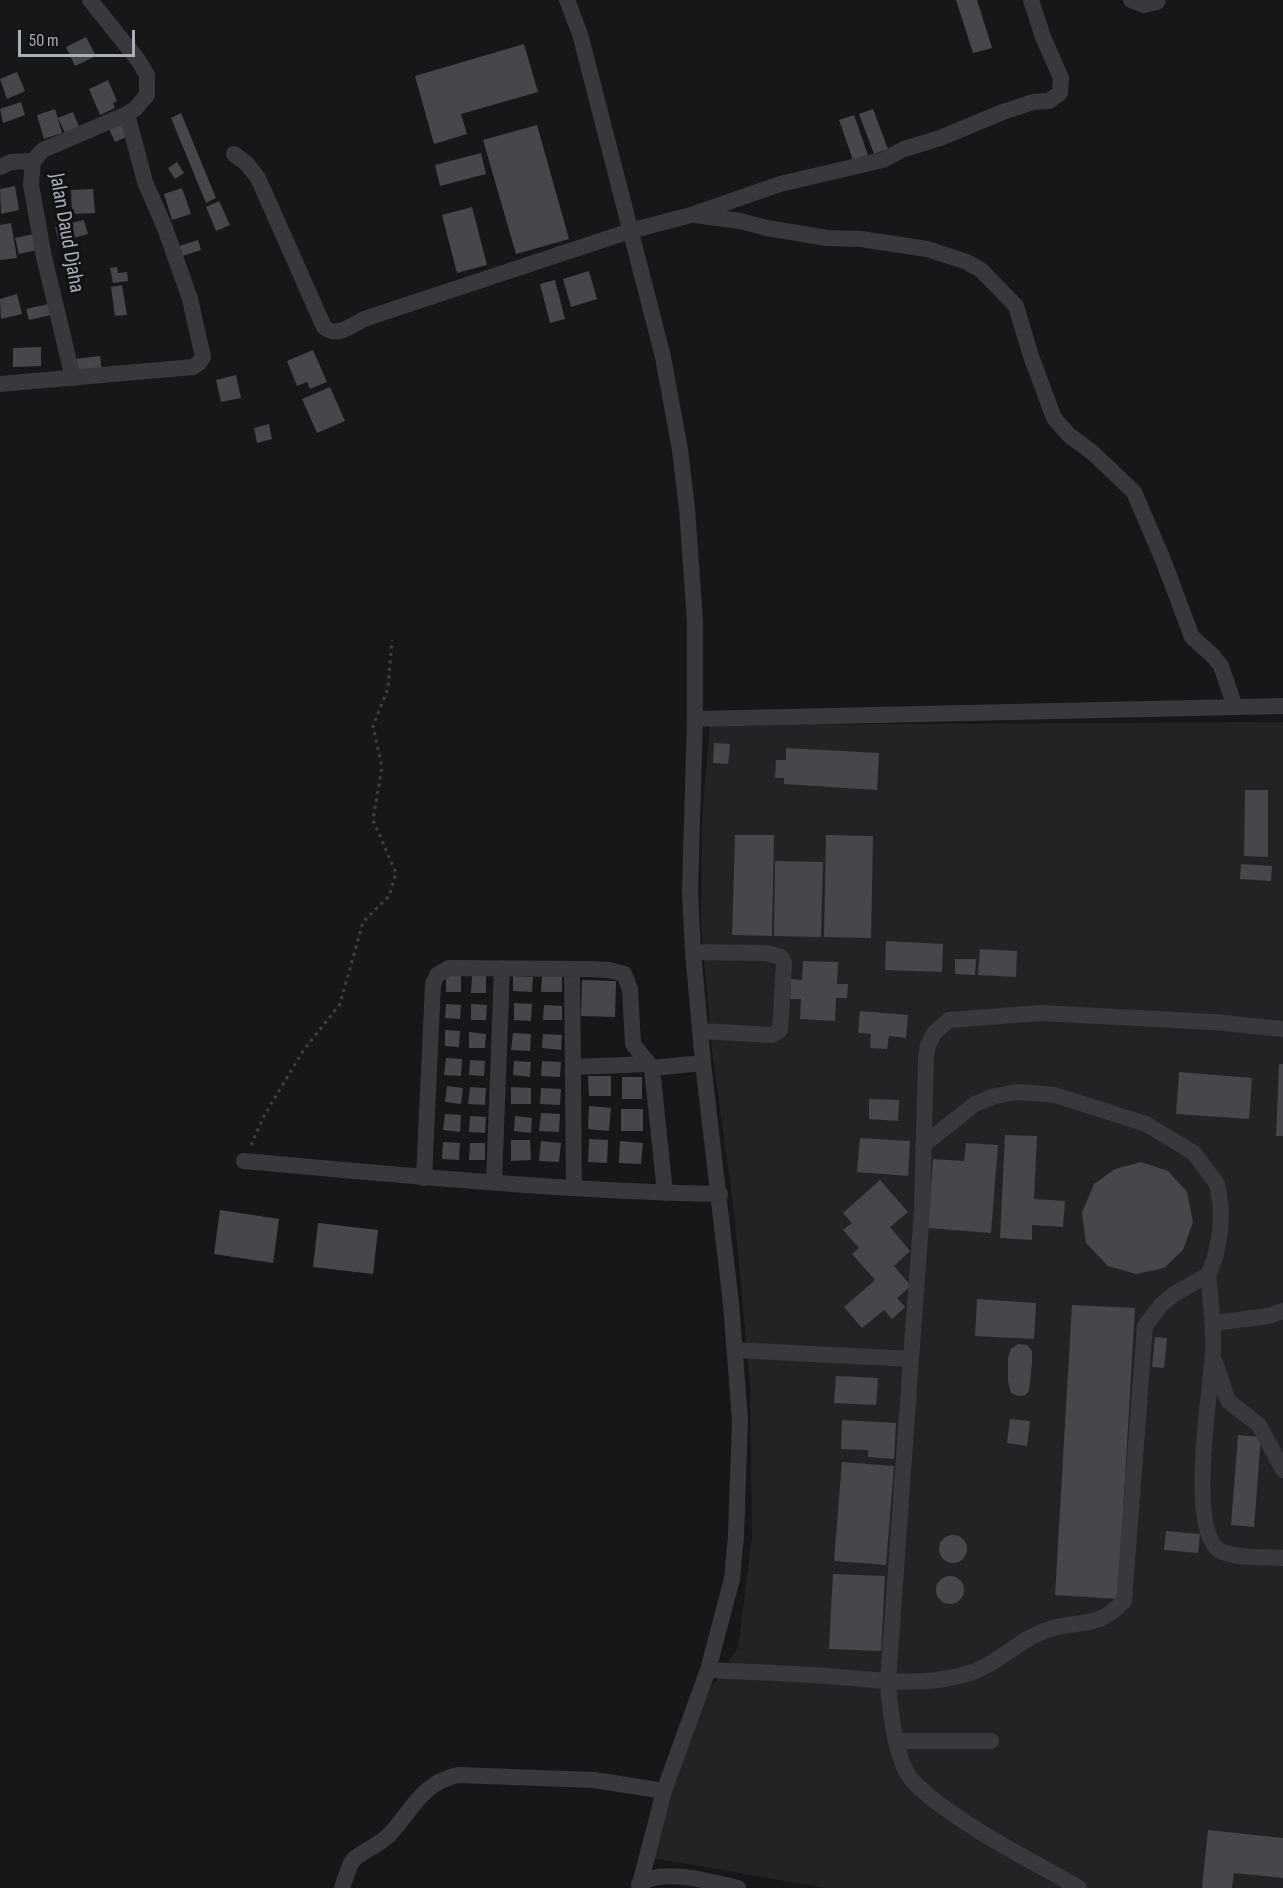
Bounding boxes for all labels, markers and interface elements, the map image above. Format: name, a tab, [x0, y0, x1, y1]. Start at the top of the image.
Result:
scale bar	[21, 18, 138, 56]
text: 50 m	[29, 30, 59, 51]
street label: Jalan Daud Djaha	[43, 171, 89, 295]

